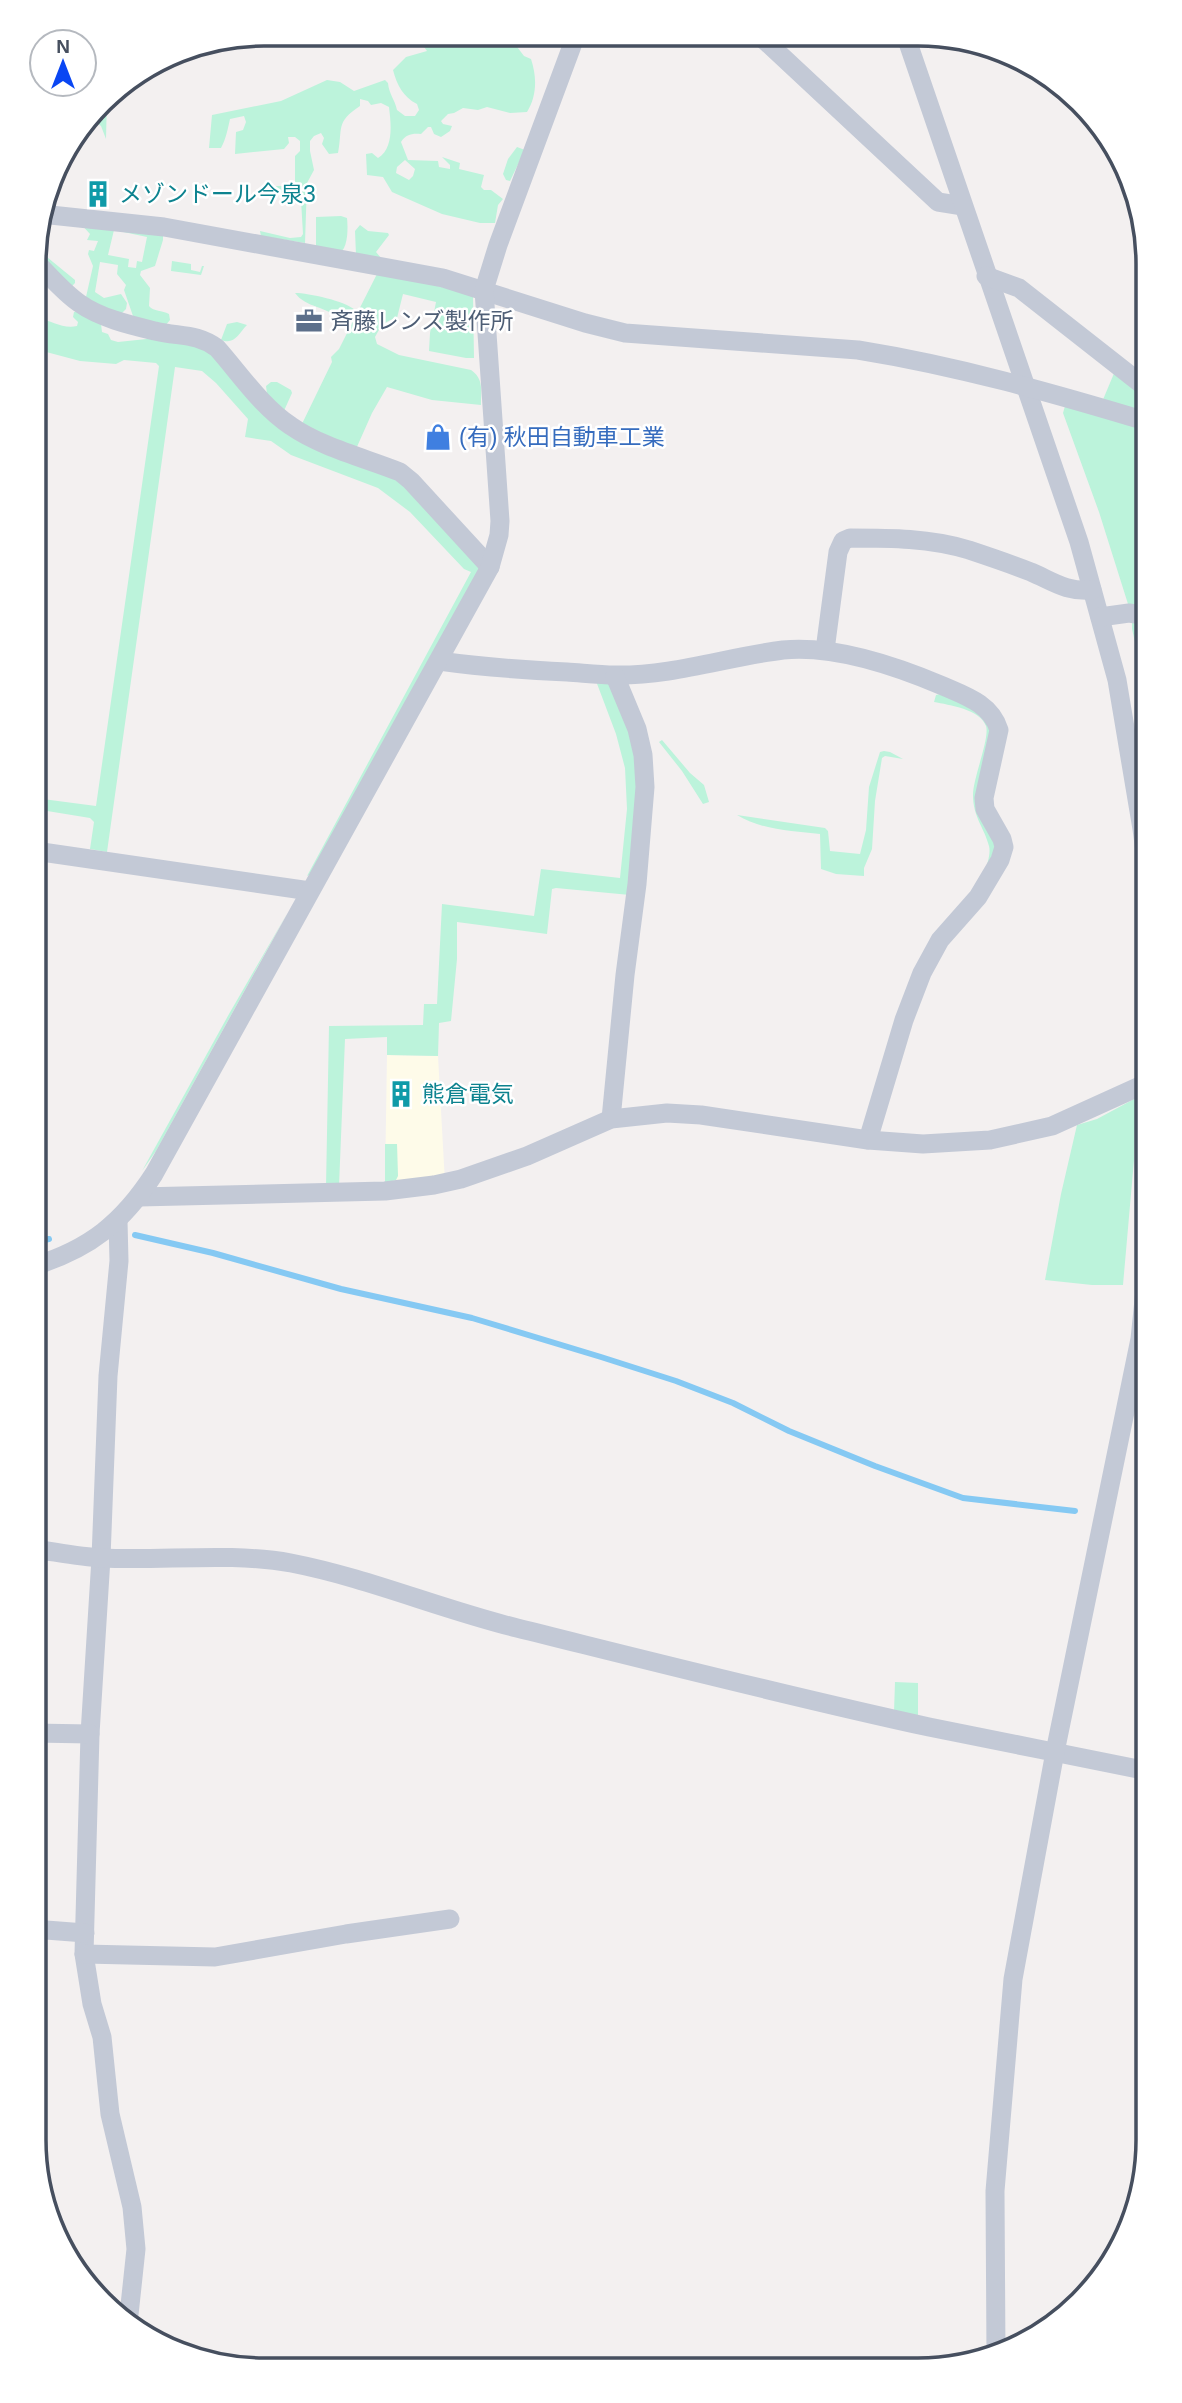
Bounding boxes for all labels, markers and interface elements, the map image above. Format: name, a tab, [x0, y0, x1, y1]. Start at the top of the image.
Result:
north arrow	[28, 28, 98, 98]
text: N	[56, 36, 70, 57]
building icon: メゾンドール今泉3	[83, 179, 113, 209]
place label: メゾンドール今泉3	[119, 181, 316, 207]
office icon: 斉藤レンズ製作所	[294, 306, 324, 336]
place label: 斉藤レンズ製作所	[330, 308, 514, 334]
shop icon: (有) 秋田自動車工業	[423, 422, 453, 452]
place label: (有) 秋田自動車工業	[459, 424, 665, 450]
building icon: 熊倉電気	[386, 1079, 416, 1109]
place label: 熊倉電気	[422, 1081, 514, 1107]

